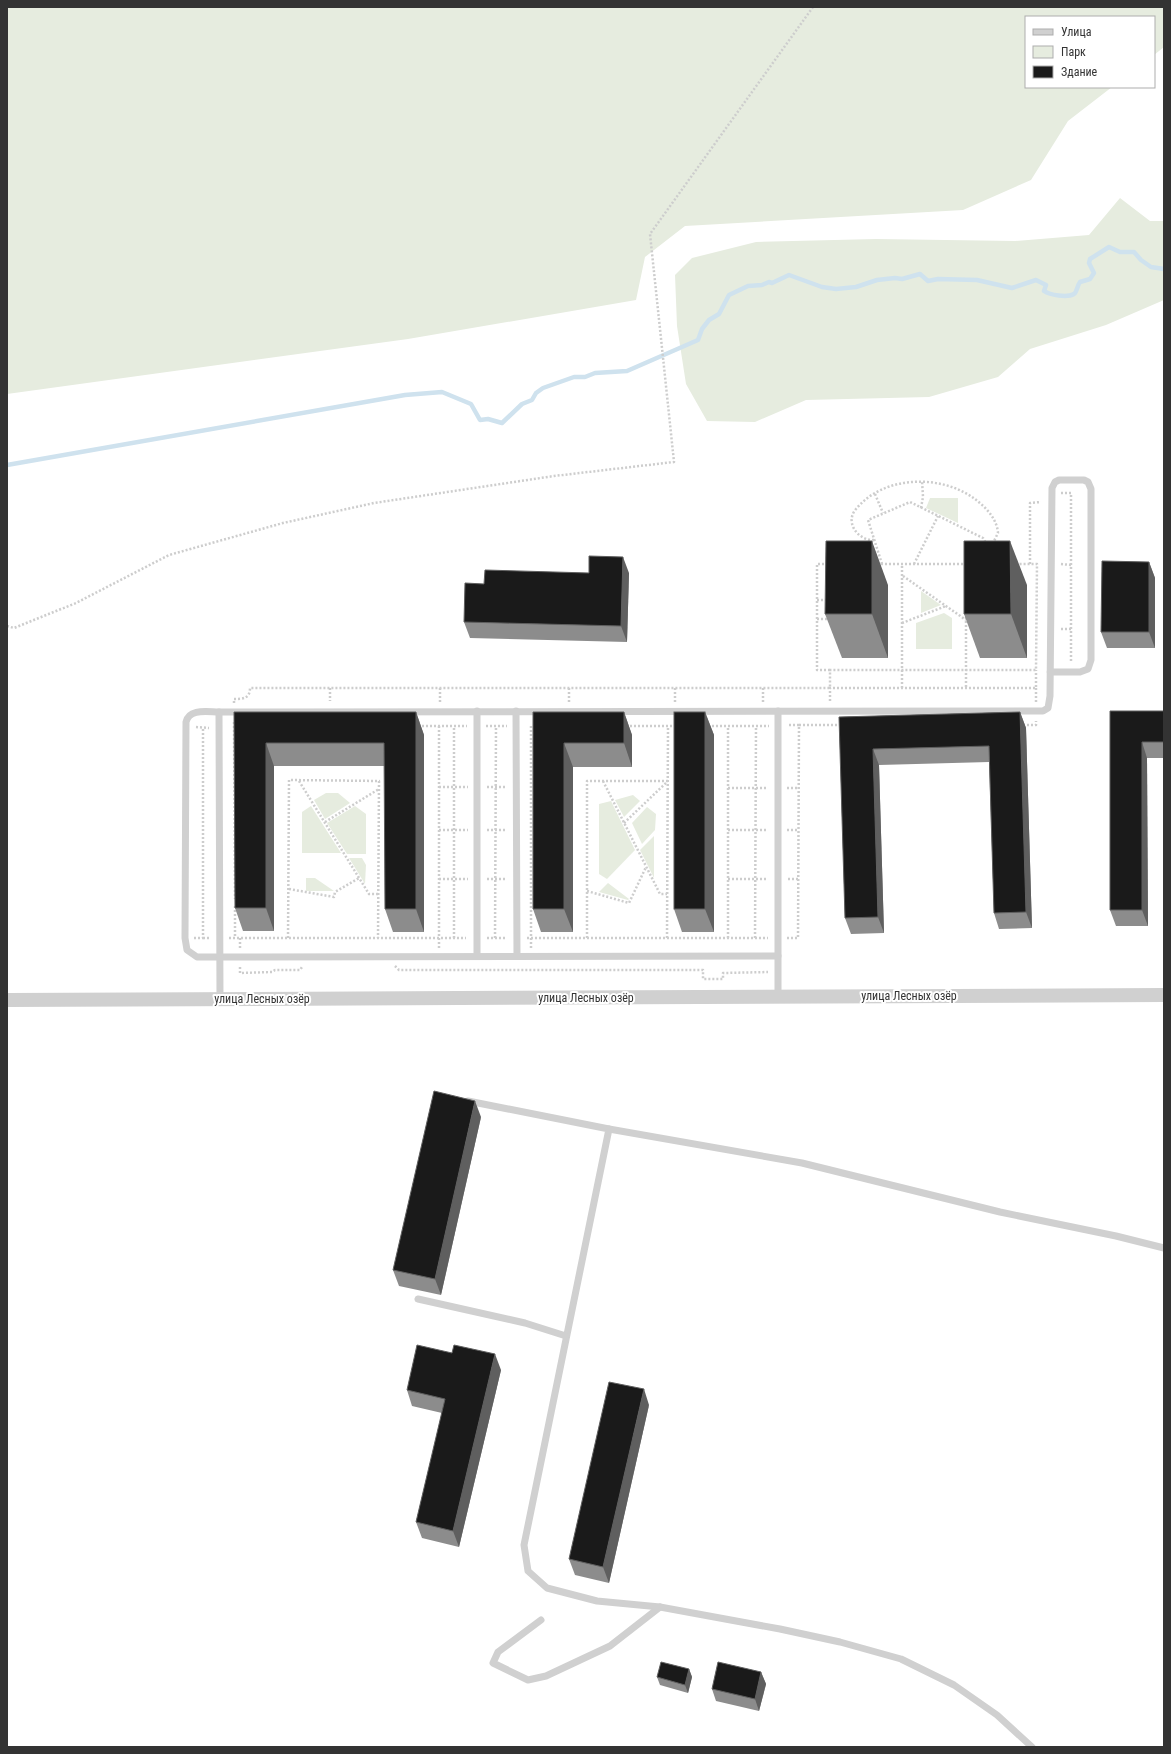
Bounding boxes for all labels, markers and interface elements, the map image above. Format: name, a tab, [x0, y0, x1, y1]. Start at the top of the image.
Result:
legend	[1025, 16, 1155, 88]
text: Улица	[1061, 25, 1092, 39]
text: Парк	[1061, 45, 1086, 59]
text: Здание	[1061, 65, 1098, 79]
street label: улица Лесных озёр	[861, 989, 957, 1003]
street label: улица Лесных озёр	[538, 991, 634, 1005]
street label: улица Лесных озёр	[214, 992, 310, 1006]

